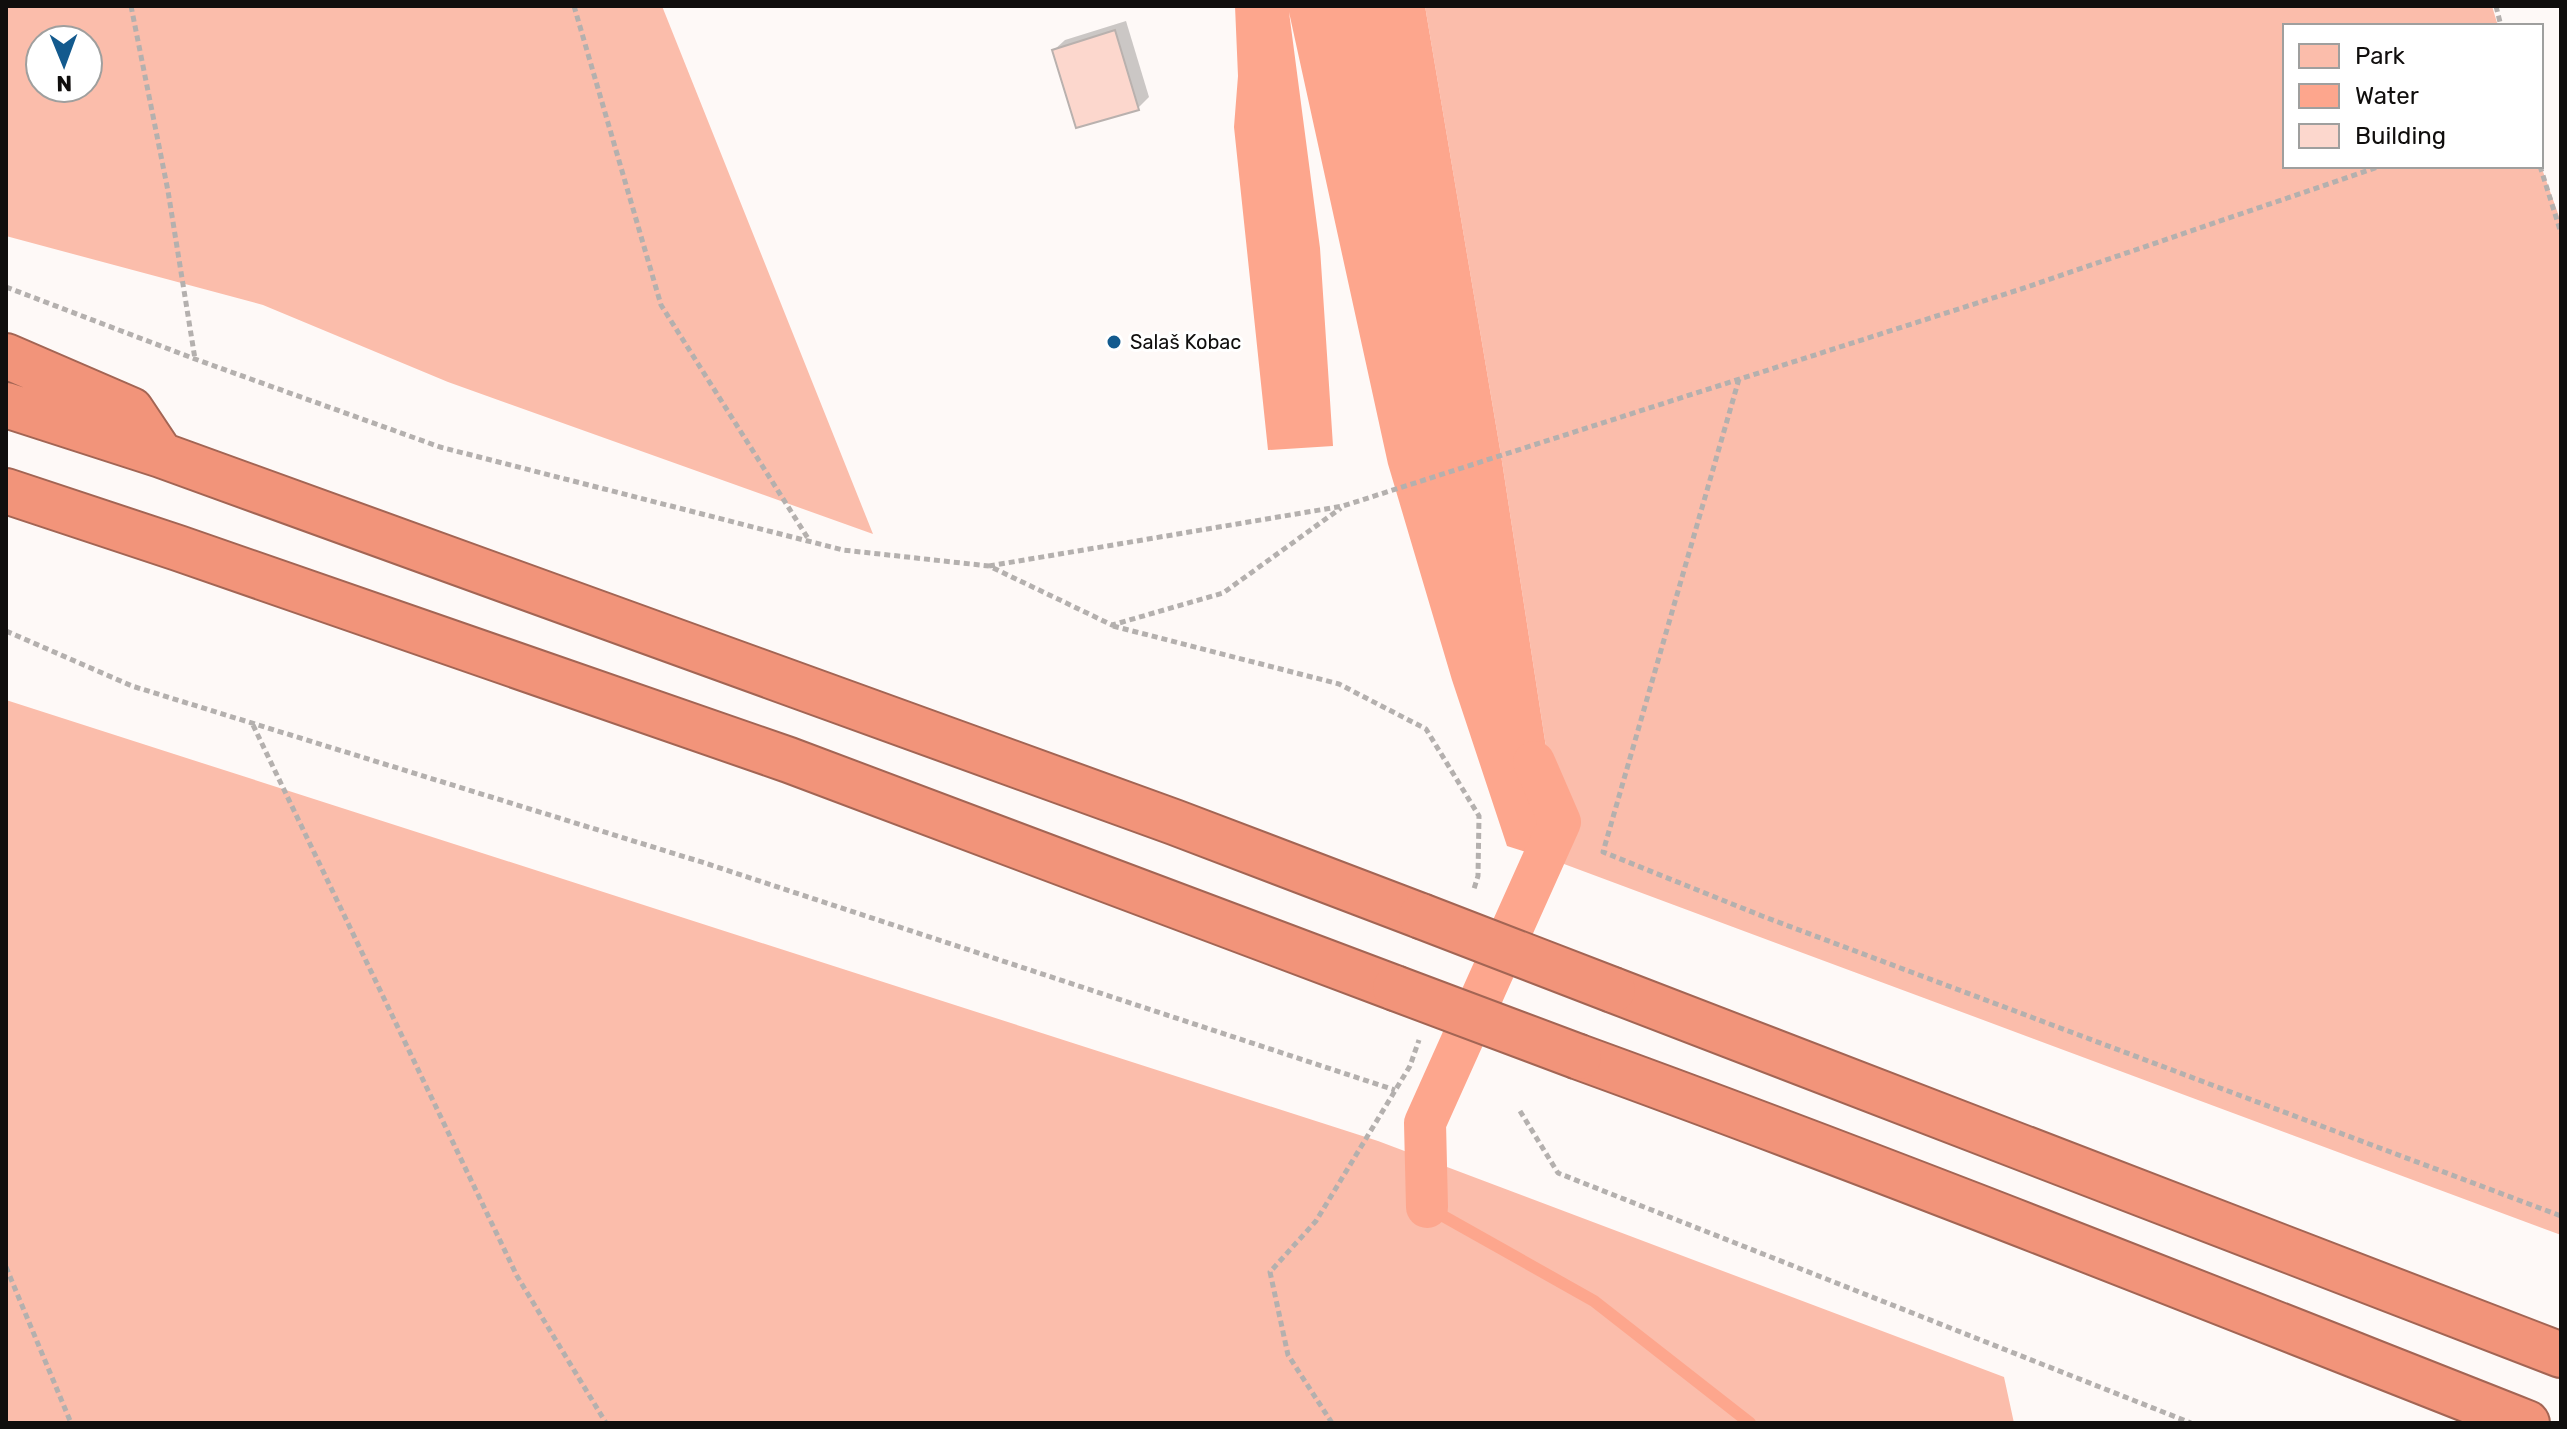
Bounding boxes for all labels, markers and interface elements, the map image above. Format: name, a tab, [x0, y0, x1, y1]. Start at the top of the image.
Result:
north arrow	[24, 24, 104, 104]
legend	[2283, 24, 2543, 168]
text: Park	[2355, 42, 2406, 70]
text: N	[56, 70, 72, 97]
text: Water	[2355, 82, 2419, 110]
text: Building	[2355, 122, 2446, 150]
place label: Salaš Kobac	[1130, 330, 1241, 354]
marker: Salaš Kobac	[1105, 333, 1123, 351]

